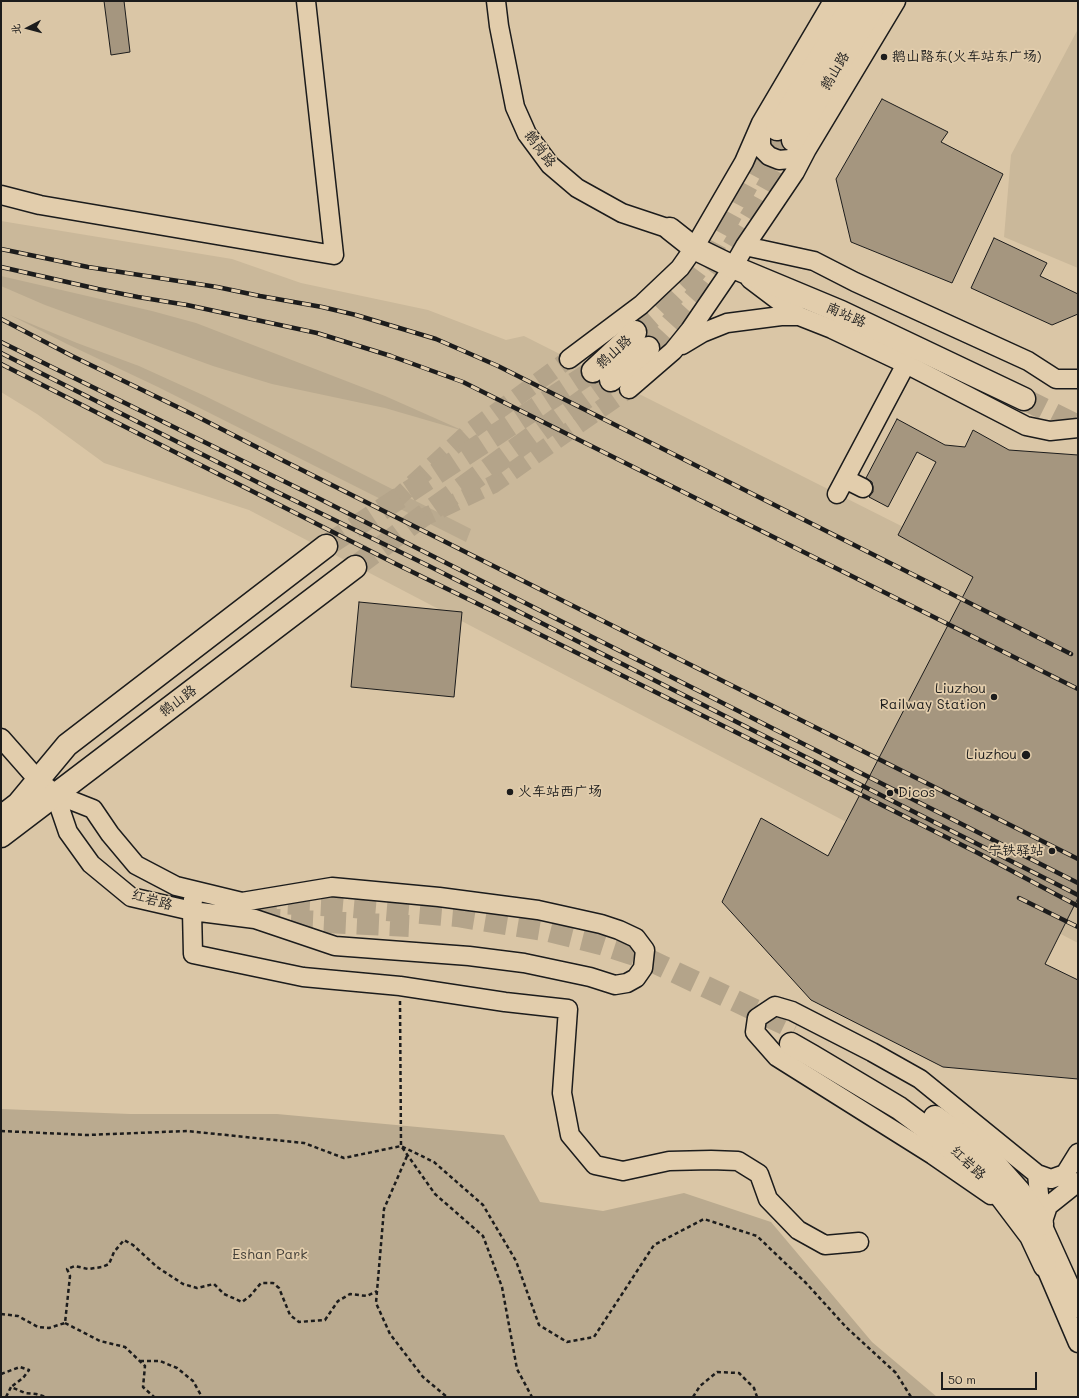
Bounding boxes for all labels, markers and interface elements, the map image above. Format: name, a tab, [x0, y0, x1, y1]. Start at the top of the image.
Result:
north arrow	[8, 8, 48, 48]
text: 北	[8, 23, 24, 36]
street label: 鹅山路	[817, 49, 853, 93]
place label: 鹅山路东(火车站东广场)	[892, 49, 1042, 65]
marker: 鹅山路东(火车站东广场)	[879, 52, 889, 62]
street label: 鹅岗路	[521, 127, 559, 171]
street label: 南站路	[823, 299, 869, 331]
street label: 鹅山路	[593, 332, 635, 372]
place label: Liuzhou Railway Station	[880, 681, 986, 714]
street label: 鹅山路	[156, 682, 200, 720]
marker: Liuzhou Railway Station	[989, 692, 999, 702]
place label: Liuzhou	[966, 747, 1017, 763]
marker: Liuzhou	[1020, 749, 1032, 761]
place label: 火车站西广场	[518, 784, 602, 800]
place label: Dicos	[898, 785, 935, 801]
marker: 火车站西广场	[505, 787, 515, 797]
marker: Dicos	[885, 788, 895, 798]
place label: 宁铁驿站	[988, 843, 1044, 859]
marker: 宁铁驿站	[1047, 846, 1057, 856]
street label: 红岩路	[129, 886, 175, 914]
street label: 红岩路	[947, 1143, 989, 1183]
park label: Eshan Park	[232, 1247, 308, 1263]
scale bar	[943, 1364, 1039, 1390]
text: 50 m	[948, 1371, 976, 1387]

